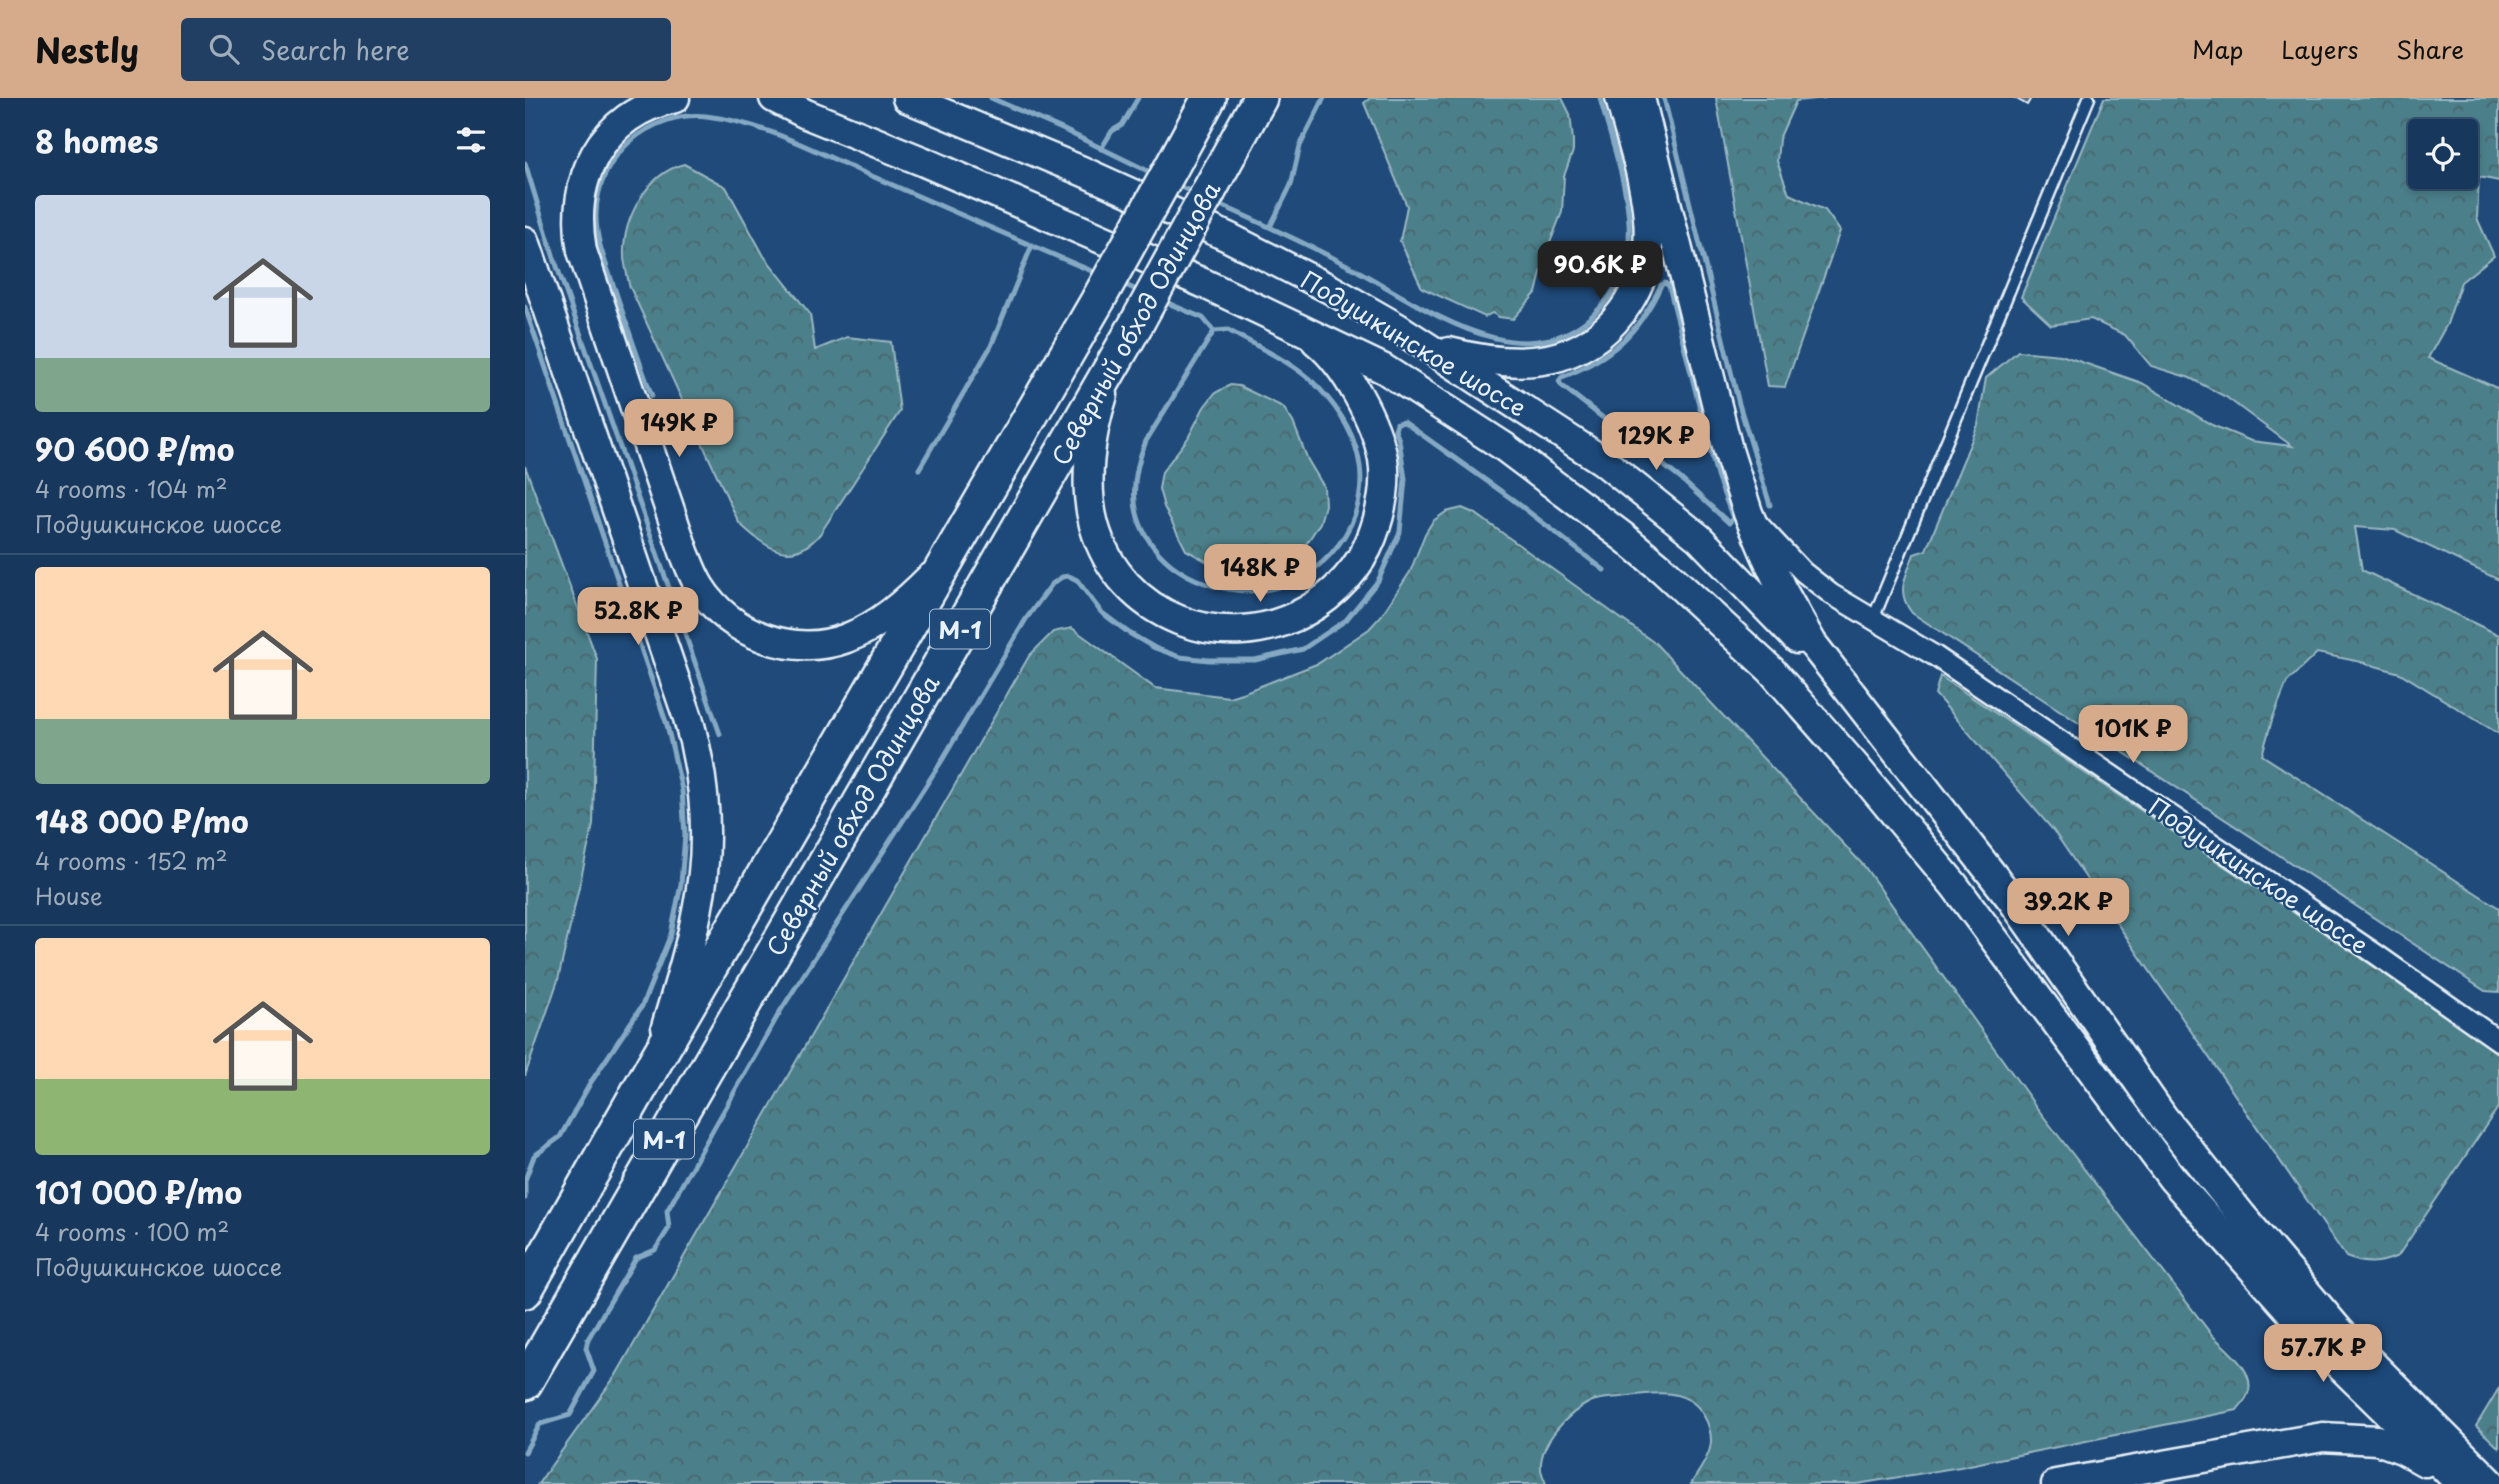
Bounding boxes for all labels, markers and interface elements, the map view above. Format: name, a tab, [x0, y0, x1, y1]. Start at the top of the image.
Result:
search box	[181, 18, 671, 81]
text: Nestly	[35, 24, 139, 74]
icon: search	[205, 30, 243, 68]
text: Search here	[261, 30, 410, 69]
text: Map	[2192, 31, 2243, 67]
text: Layers	[2281, 31, 2358, 67]
text: Share	[2396, 31, 2464, 67]
text: 8 homes	[35, 118, 158, 163]
map controls	[2408, 119, 2478, 189]
button: locate	[2408, 119, 2478, 189]
icon: filters	[452, 121, 490, 159]
street label: Северный обход Одинцова	[1042, 175, 1228, 471]
icon: home	[200, 240, 326, 366]
pin: 90.6K ₽	[1535, 242, 1665, 301]
text: 90.6K ₽	[1554, 246, 1646, 281]
street label: Подушкинское шоссе	[1294, 261, 1534, 425]
pin: 149K ₽	[622, 400, 736, 459]
text: 149K ₽	[640, 404, 718, 439]
pin: 129K ₽	[1599, 412, 1713, 472]
text: 129K ₽	[1618, 417, 1694, 452]
text: 90 600 ₽/mo	[35, 426, 234, 471]
text: 4 rooms · 104 m²	[35, 471, 228, 506]
text: Подушкинское шоссе	[35, 506, 282, 541]
pin: 148K ₽	[1203, 545, 1317, 604]
text: 148K ₽	[1220, 549, 1300, 584]
pin: 52.8K ₽	[573, 588, 703, 647]
text: 52.8K ₽	[593, 592, 683, 627]
road number: М-1	[930, 610, 990, 649]
icon: home	[200, 612, 326, 738]
street label: Северный обход Одинцова	[757, 668, 947, 962]
pin: 101K ₽	[2076, 706, 2190, 765]
text: 101K ₽	[2095, 710, 2171, 745]
street label: Подушкинское шоссе	[2142, 788, 2376, 962]
text: 148 000 ₽/mo	[35, 798, 249, 843]
text: 4 rooms · 152 m²	[35, 843, 228, 878]
text: House	[35, 878, 102, 913]
pin: 39.2K ₽	[2003, 878, 2133, 938]
text: 39.2K ₽	[2023, 883, 2113, 918]
icon: home	[200, 983, 326, 1109]
road number: М-1	[634, 1120, 694, 1158]
text: 101 000 ₽/mo	[35, 1169, 242, 1214]
text: 4 rooms · 100 m²	[35, 1214, 229, 1249]
text: Подушкинское шоссе	[35, 1249, 282, 1284]
pin: 57.7K ₽	[2258, 1324, 2388, 1384]
text: 57.7K ₽	[2280, 1329, 2366, 1364]

